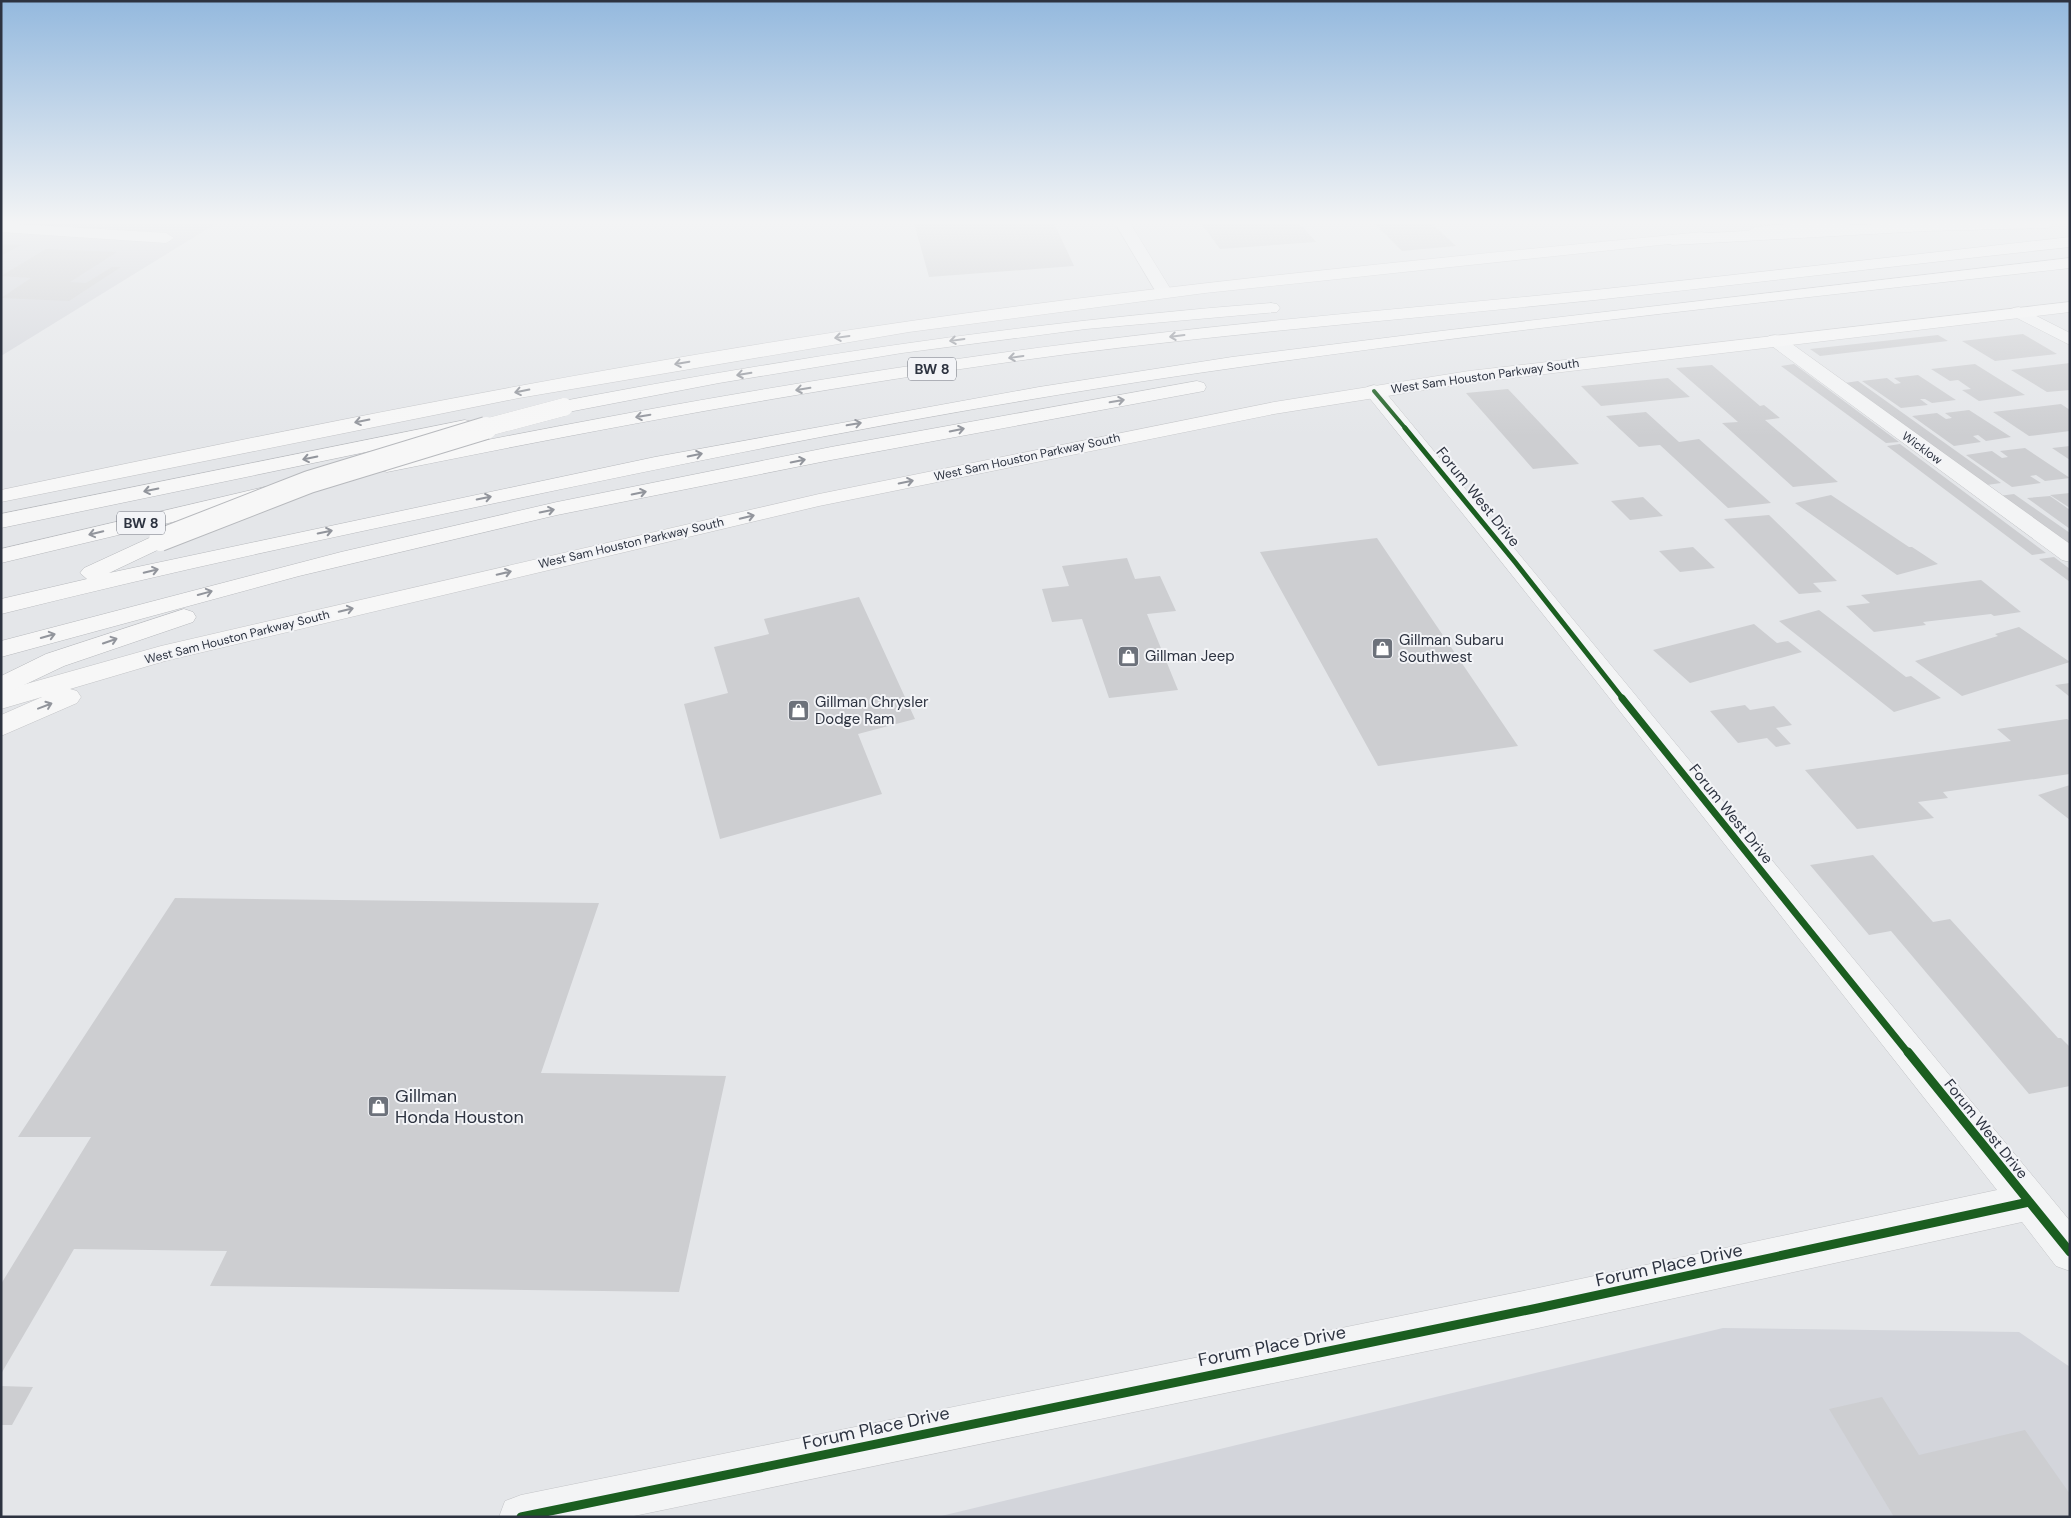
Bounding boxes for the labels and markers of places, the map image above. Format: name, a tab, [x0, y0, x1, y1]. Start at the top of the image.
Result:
place label: Gillman Subaru Southwest	[1399, 630, 1504, 667]
shop icon: Gillman Subaru Southwest	[1371, 637, 1395, 661]
shop icon: Gillman Jeep	[1117, 644, 1141, 668]
place label: Gillman Jeep	[1145, 646, 1235, 666]
place label: Gillman Chrysler Dodge Ram	[815, 692, 929, 729]
shop icon: Gillman Chrysler Dodge Ram	[787, 699, 811, 723]
place label: Gillman Honda Houston	[395, 1084, 524, 1129]
shop icon: Gillman Honda Houston	[367, 1094, 391, 1118]

